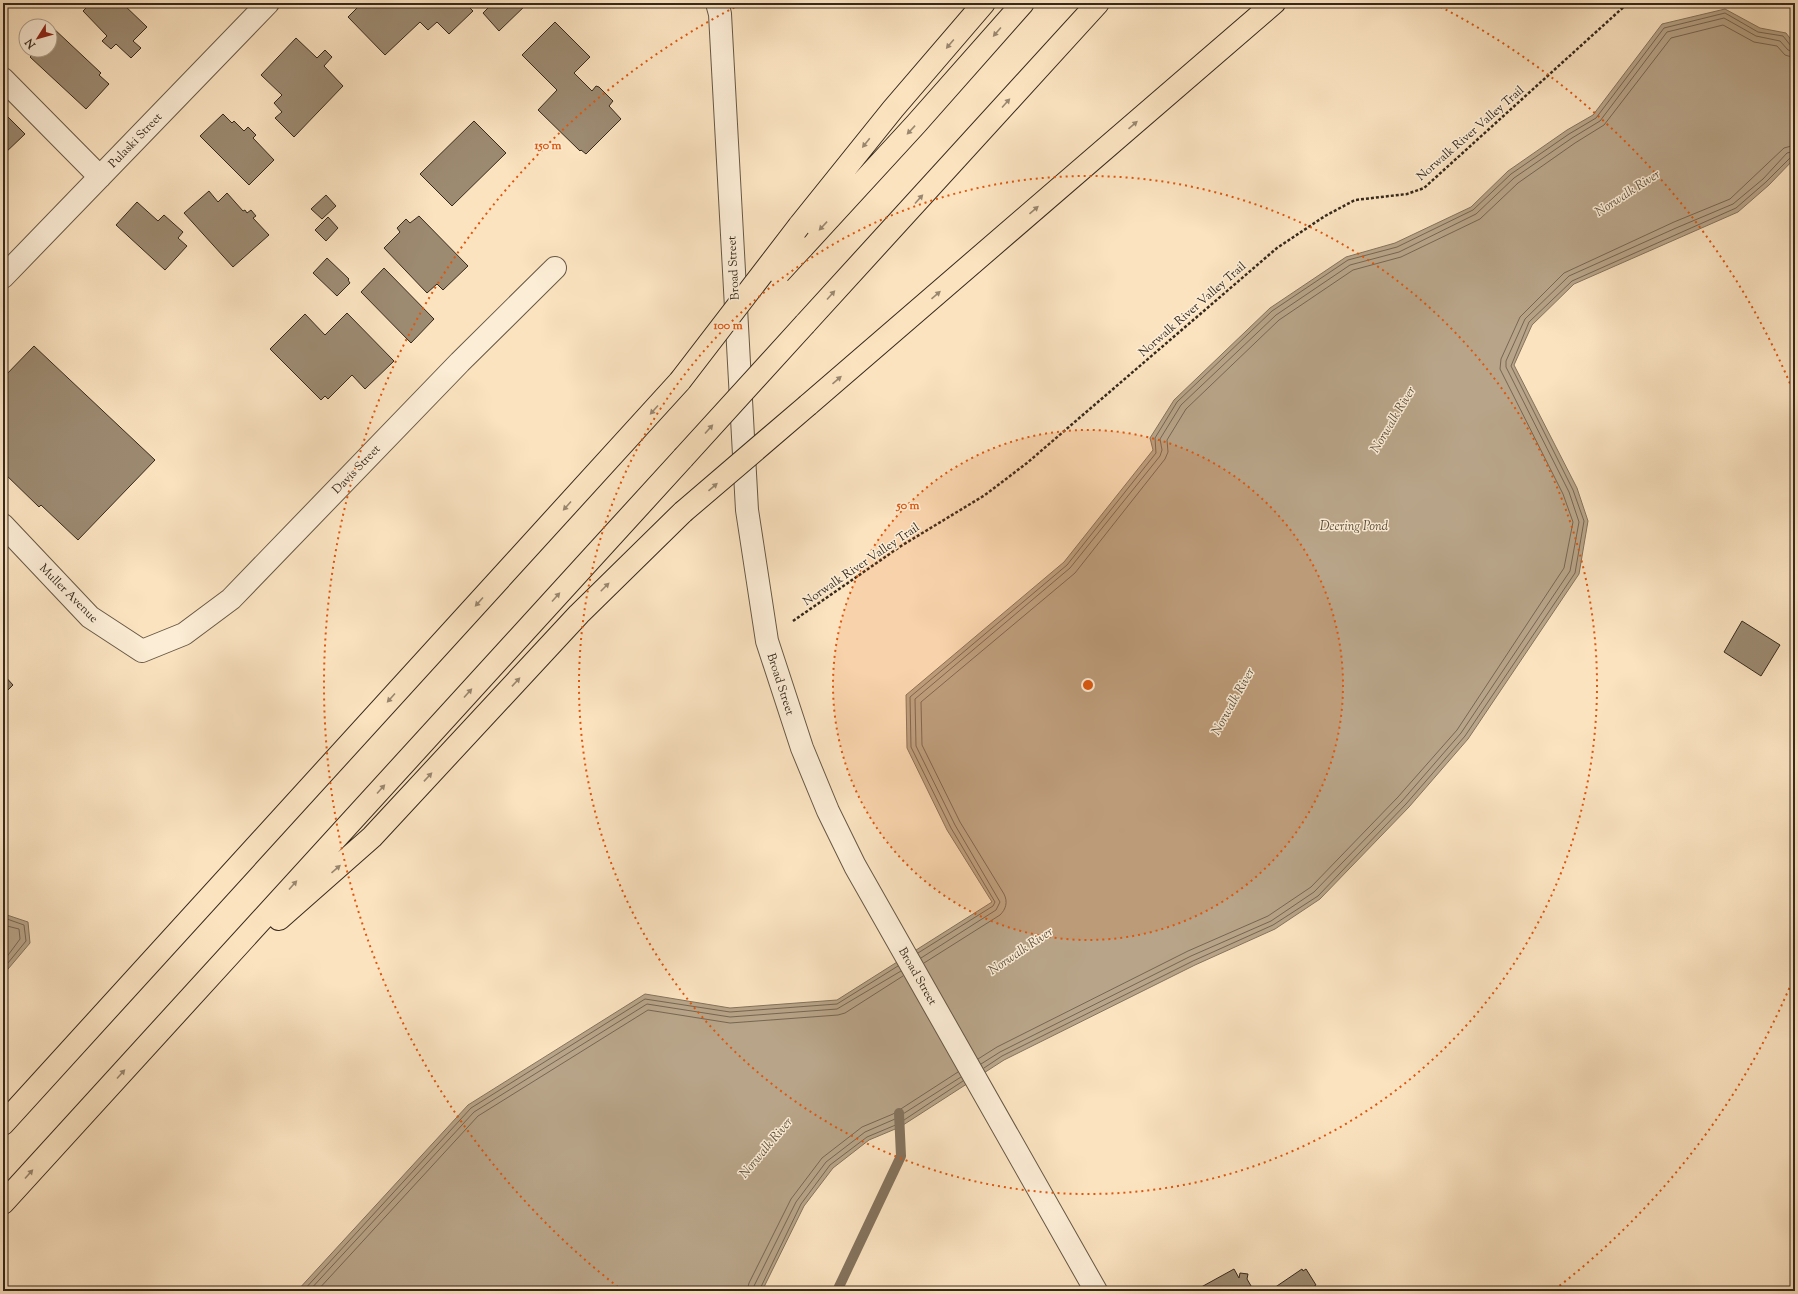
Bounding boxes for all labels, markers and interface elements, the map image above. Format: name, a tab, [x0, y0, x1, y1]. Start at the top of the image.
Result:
north arrow	[18, 18, 58, 58]
one-way arrow	[993, 28, 1002, 37]
text: N	[22, 35, 40, 53]
one-way arrow	[946, 38, 955, 49]
street label: Norwalk River Valley Trail	[1413, 82, 1529, 186]
one-way arrow	[1002, 98, 1011, 109]
street label: Pulaski Street	[105, 109, 167, 172]
one-way arrow	[1127, 121, 1138, 130]
one-way arrow	[906, 125, 916, 135]
text: 150 m	[533, 137, 562, 155]
one-way arrow	[862, 137, 870, 148]
water label: Norwalk River	[1592, 166, 1665, 222]
one-way arrow	[914, 194, 923, 205]
one-way arrow	[1030, 206, 1039, 215]
one-way arrow	[819, 221, 828, 230]
street label: Broad Street	[723, 235, 745, 301]
street label: Norwalk River Valley Trail	[1135, 258, 1251, 362]
one-way arrow	[931, 290, 941, 300]
one-way arrow	[826, 291, 835, 300]
text: 100 m	[712, 317, 743, 335]
one-way arrow	[833, 376, 842, 385]
water label: Norwalk River	[1367, 383, 1421, 457]
one-way arrow	[649, 405, 658, 415]
one-way arrow	[704, 424, 714, 434]
street label: Davis Street	[328, 441, 385, 499]
one-way arrow	[707, 482, 718, 491]
text: 50 m	[896, 497, 920, 515]
one-way arrow	[562, 501, 571, 512]
water label: Deering Pond	[1320, 518, 1389, 536]
street label: Norwalk River Valley Trail	[800, 519, 924, 611]
street label: Muller Avenue	[35, 560, 102, 628]
one-way arrow	[600, 582, 610, 592]
one-way arrow	[551, 592, 561, 602]
one-way arrow	[475, 598, 484, 607]
street label: Broad Street	[762, 651, 799, 718]
water label: Norwalk River	[1208, 665, 1260, 739]
one-way arrow	[511, 677, 521, 687]
centre of rings	[1081, 678, 1095, 692]
one-way arrow	[464, 688, 473, 698]
one-way arrow	[387, 693, 396, 704]
one-way arrow	[423, 773, 432, 782]
one-way arrow	[376, 784, 386, 794]
one-way arrow	[331, 864, 341, 874]
one-way arrow	[289, 880, 298, 890]
water label: Norwalk River	[985, 923, 1057, 980]
street label: Broad Street	[893, 944, 941, 1009]
one-way arrow	[116, 1069, 125, 1080]
water label: Norwalk River	[736, 1114, 798, 1183]
one-way arrow	[25, 1169, 34, 1180]

